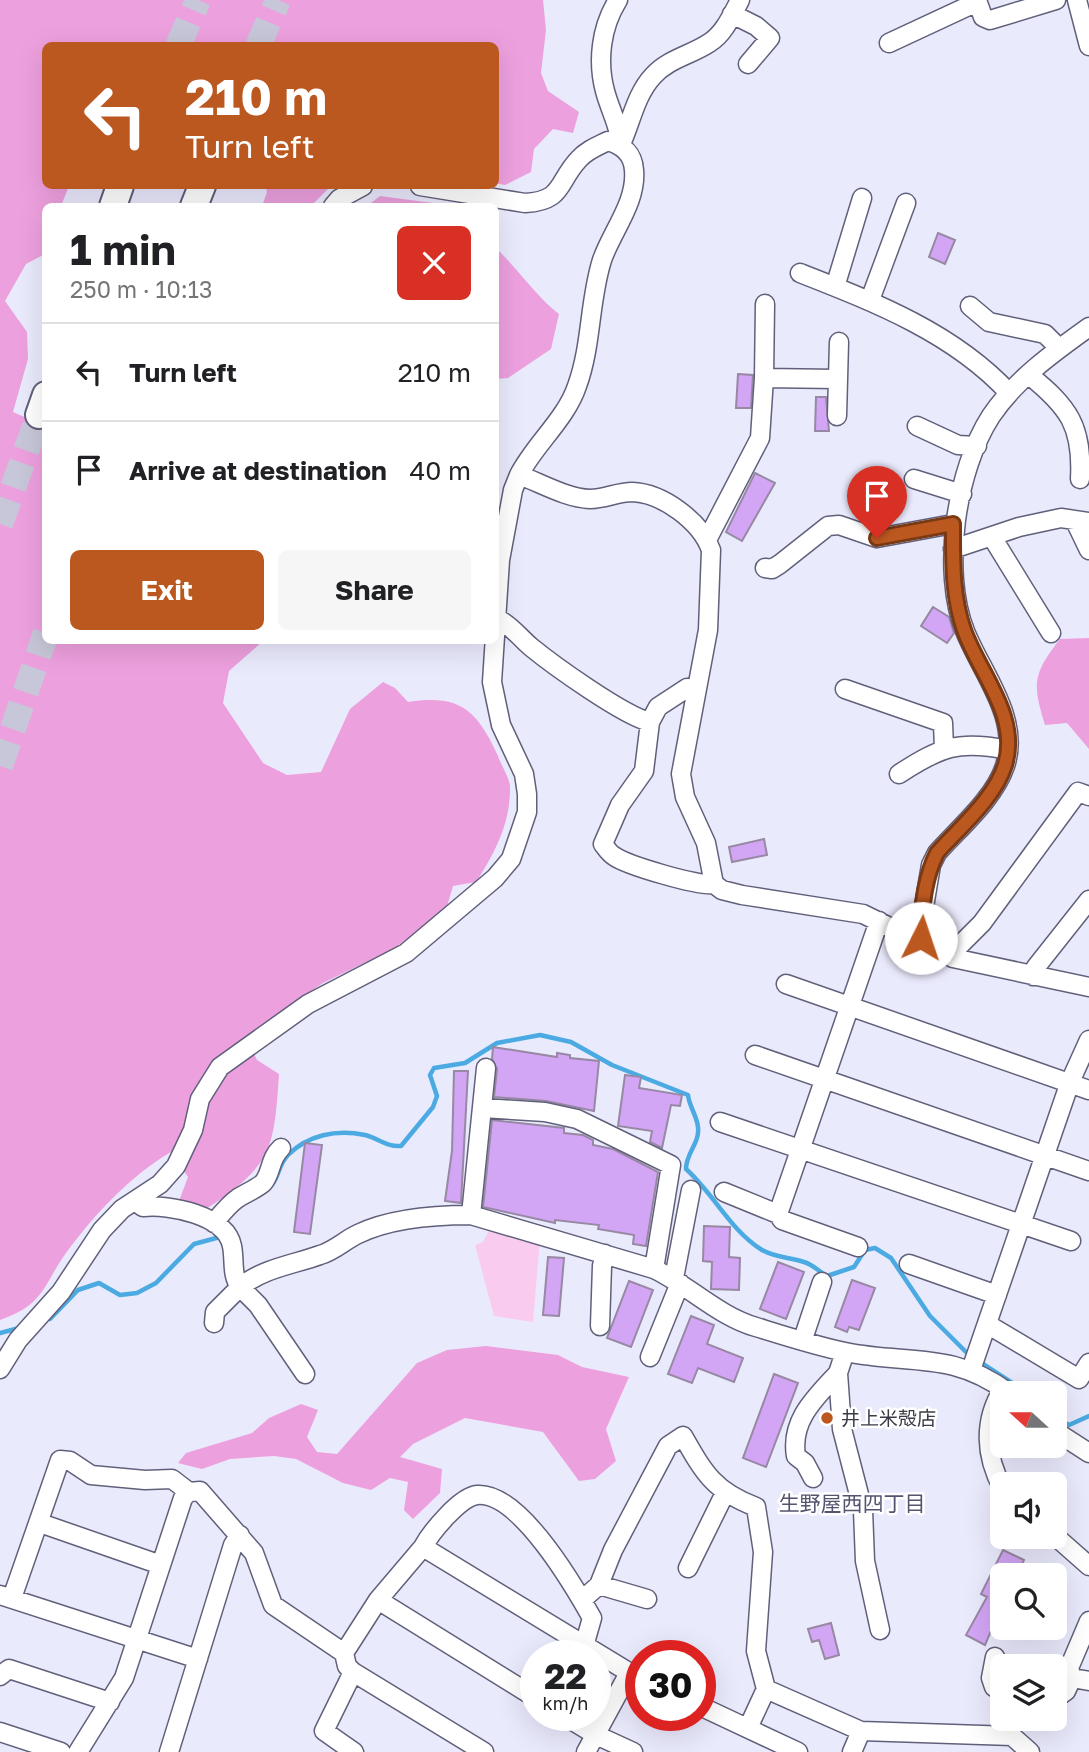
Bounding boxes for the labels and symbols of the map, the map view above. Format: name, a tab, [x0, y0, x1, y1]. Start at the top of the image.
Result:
pin	[847, 466, 907, 538]
position arrow	[884, 901, 958, 975]
north arrow	[990, 1381, 1068, 1458]
place label: 井上米殻店	[841, 1406, 936, 1429]
marker: 井上米殻店	[819, 1410, 835, 1426]
district label: 生野屋西四丁目	[779, 1490, 926, 1516]
speed limit sign: 30	[625, 1640, 716, 1731]

